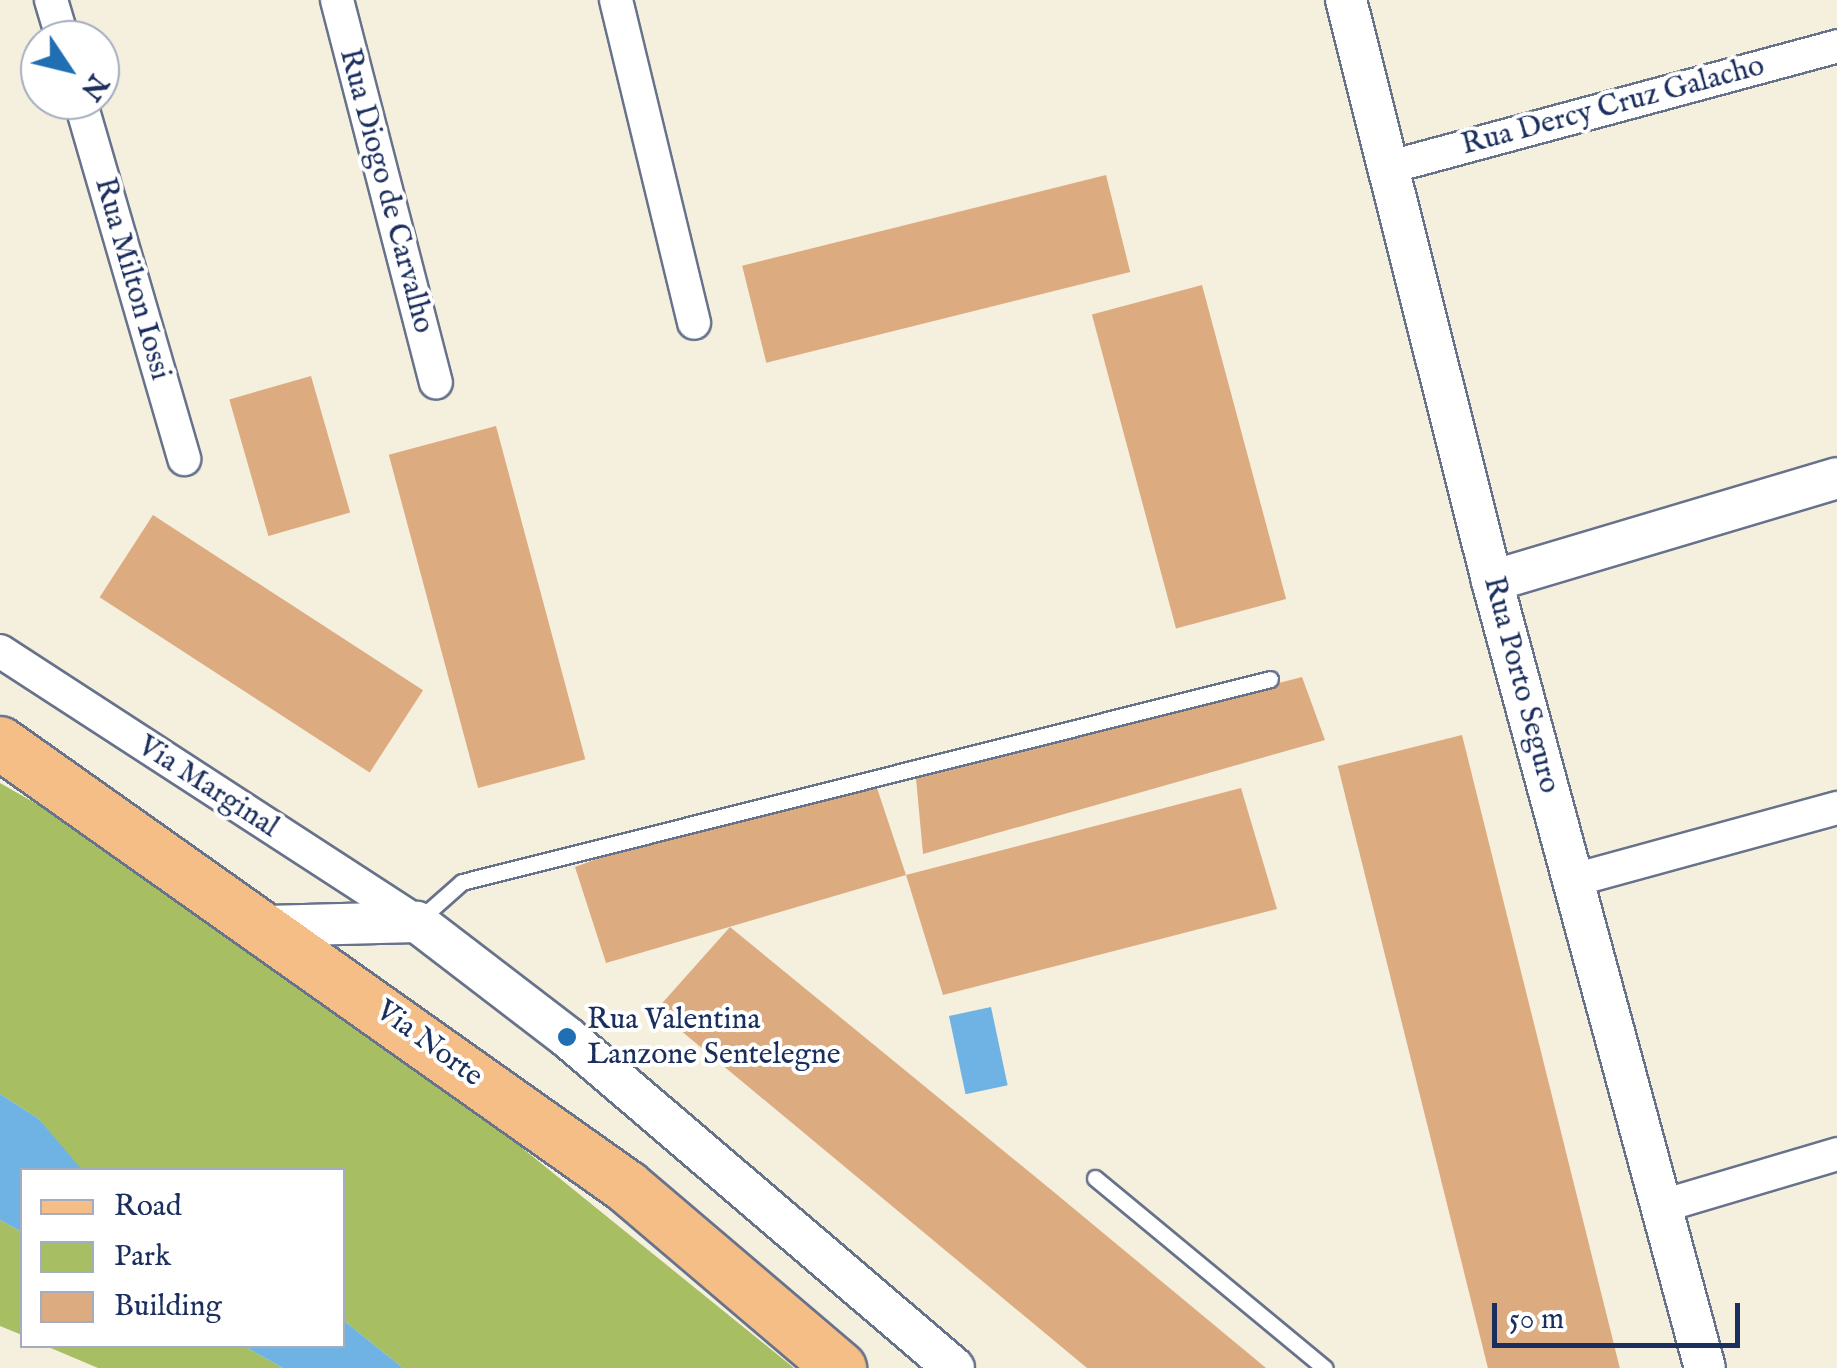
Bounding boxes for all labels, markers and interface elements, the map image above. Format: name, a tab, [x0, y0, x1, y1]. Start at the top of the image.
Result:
north arrow	[20, 20, 120, 120]
street label: Rua Diogo de Carvalho	[331, 45, 441, 337]
street label: Rua Dercy Cruz Galacho	[1458, 48, 1768, 164]
text: N	[72, 66, 115, 106]
street label: Rua Milton Iossi	[86, 174, 178, 384]
street label: Rua Porto Seguro	[1475, 573, 1567, 797]
street label: Via Marginal	[131, 728, 285, 846]
street label: Via Norte	[368, 993, 490, 1095]
place label: Rua Valentina Lanzone Sentelegne	[587, 1002, 841, 1072]
marker: Rua Valentina Lanzone Sentelegne	[556, 1026, 578, 1048]
legend	[20, 1168, 345, 1348]
text: Road	[114, 1188, 182, 1226]
text: Park	[114, 1238, 171, 1276]
scale bar	[1497, 1283, 1744, 1345]
text: Building	[114, 1288, 222, 1326]
text: 50 m	[1509, 1301, 1564, 1339]

